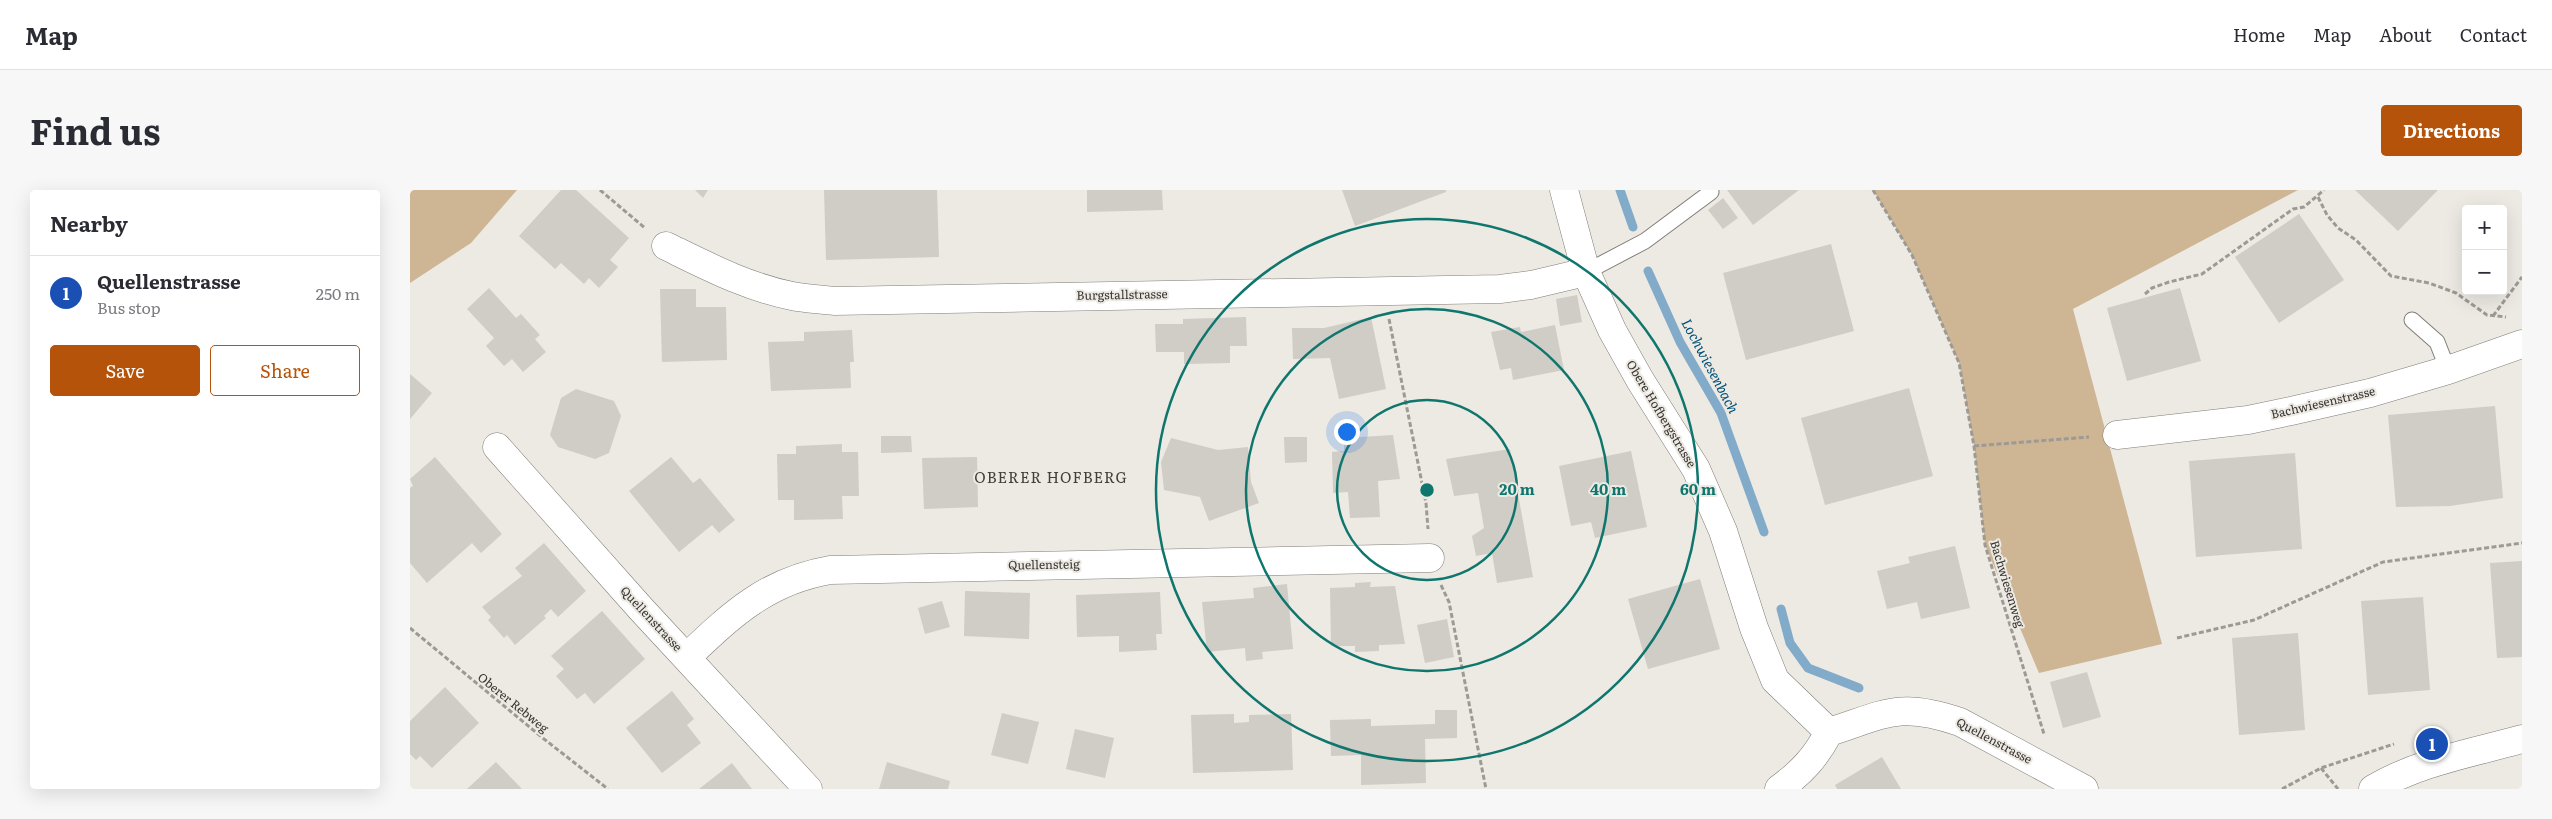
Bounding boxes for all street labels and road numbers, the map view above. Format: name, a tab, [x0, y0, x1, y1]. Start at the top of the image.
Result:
street label: Burgstallstrasse	[1076, 284, 1168, 304]
street label: Obere Hofbergstrasse	[1623, 356, 1701, 471]
street label: Bachwiesenstrasse	[2269, 381, 2377, 423]
street label: Bachwiesenweg	[1986, 538, 2030, 630]
street label: Quellensteig	[1008, 554, 1080, 574]
street label: Quellenstrasse	[617, 582, 687, 655]
street label: Oberer Rebweg	[474, 668, 553, 737]
street label: Quellenstrasse	[1953, 713, 2036, 768]

